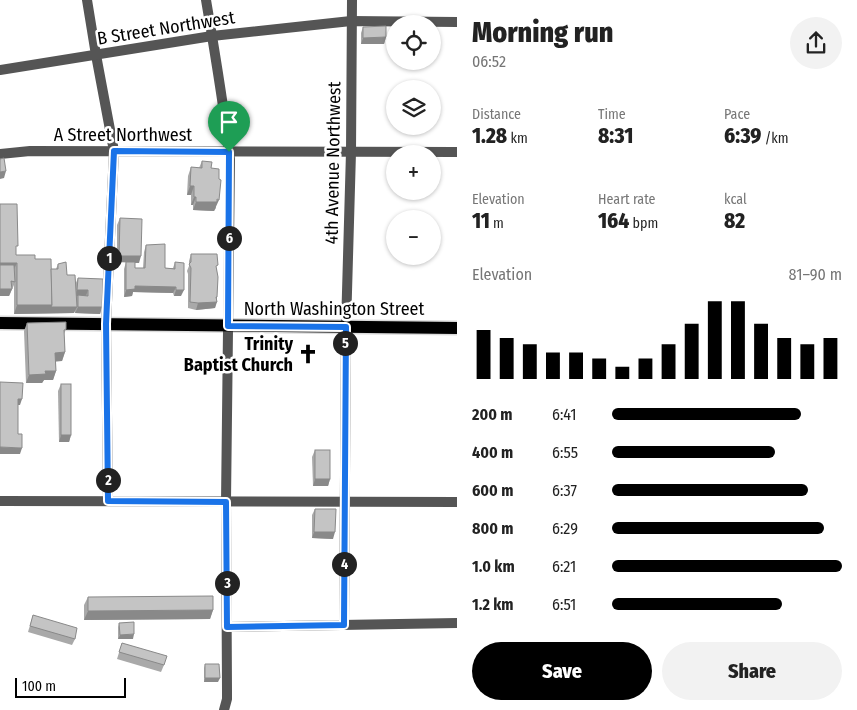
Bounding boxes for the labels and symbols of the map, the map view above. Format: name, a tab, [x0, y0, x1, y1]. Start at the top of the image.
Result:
street label: B Street Northwest	[96, 6, 236, 50]
street label: 4th Avenue Northwest	[321, 81, 345, 245]
pin	[208, 101, 250, 152]
street label: A Street Northwest	[54, 124, 192, 146]
pin: 6	[216, 226, 242, 250]
pin: 1	[96, 246, 122, 270]
street label: North Washington Street	[244, 298, 424, 320]
pin: 5	[332, 330, 358, 356]
place label: Trinity Baptist Church	[184, 333, 293, 376]
church icon: Trinity Baptist Church	[297, 343, 319, 365]
pin: 2	[96, 468, 120, 492]
pin: 4	[332, 552, 356, 576]
pin: 3	[214, 570, 240, 596]
scale bar	[15, 675, 126, 698]

